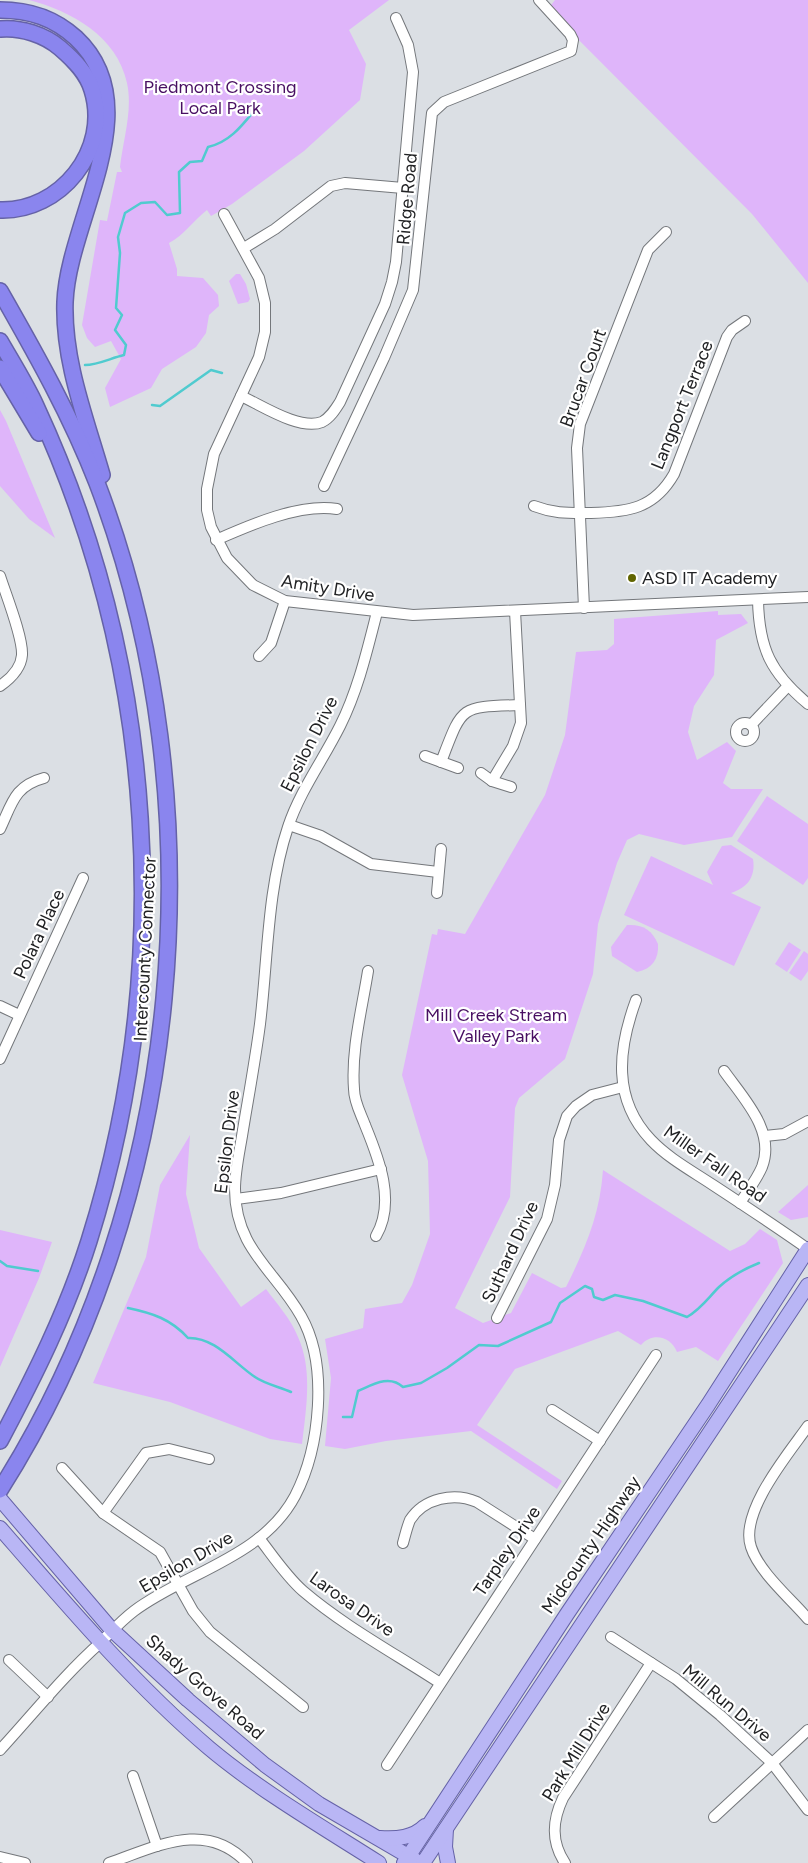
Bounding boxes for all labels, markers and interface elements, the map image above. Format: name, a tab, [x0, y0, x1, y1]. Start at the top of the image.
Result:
park label: Piedmont Crossing Local Park	[143, 76, 297, 119]
street label: Ridge Road	[392, 152, 422, 246]
street label: Brucar Court	[555, 326, 611, 430]
street label: Langport Terrace	[646, 337, 718, 473]
place label: ASD IT Academy	[642, 567, 778, 589]
street label: Amity Drive	[280, 570, 376, 606]
marker: ASD IT Academy	[626, 572, 638, 584]
street label: Epsilon Drive	[276, 692, 343, 795]
street label: Intercounty Connector	[129, 856, 161, 1042]
street label: Polara Place	[9, 885, 69, 982]
park label: Mill Creek Stream Valley Park	[425, 1004, 567, 1047]
street label: Epsilon Drive	[210, 1089, 244, 1195]
street label: Miller Fall Road	[659, 1120, 771, 1208]
street label: Suthard Drive	[477, 1197, 543, 1306]
street label: Midcounty Highway	[537, 1471, 646, 1618]
street label: Tarpley Drive	[469, 1502, 545, 1600]
street label: Epsilon Drive	[135, 1526, 237, 1598]
street label: Larosa Drive	[305, 1567, 399, 1641]
street label: Shady Grove Road	[141, 1630, 269, 1744]
street label: Mill Run Drive	[678, 1659, 776, 1747]
street label: Park Mill Drive	[537, 1699, 615, 1805]

